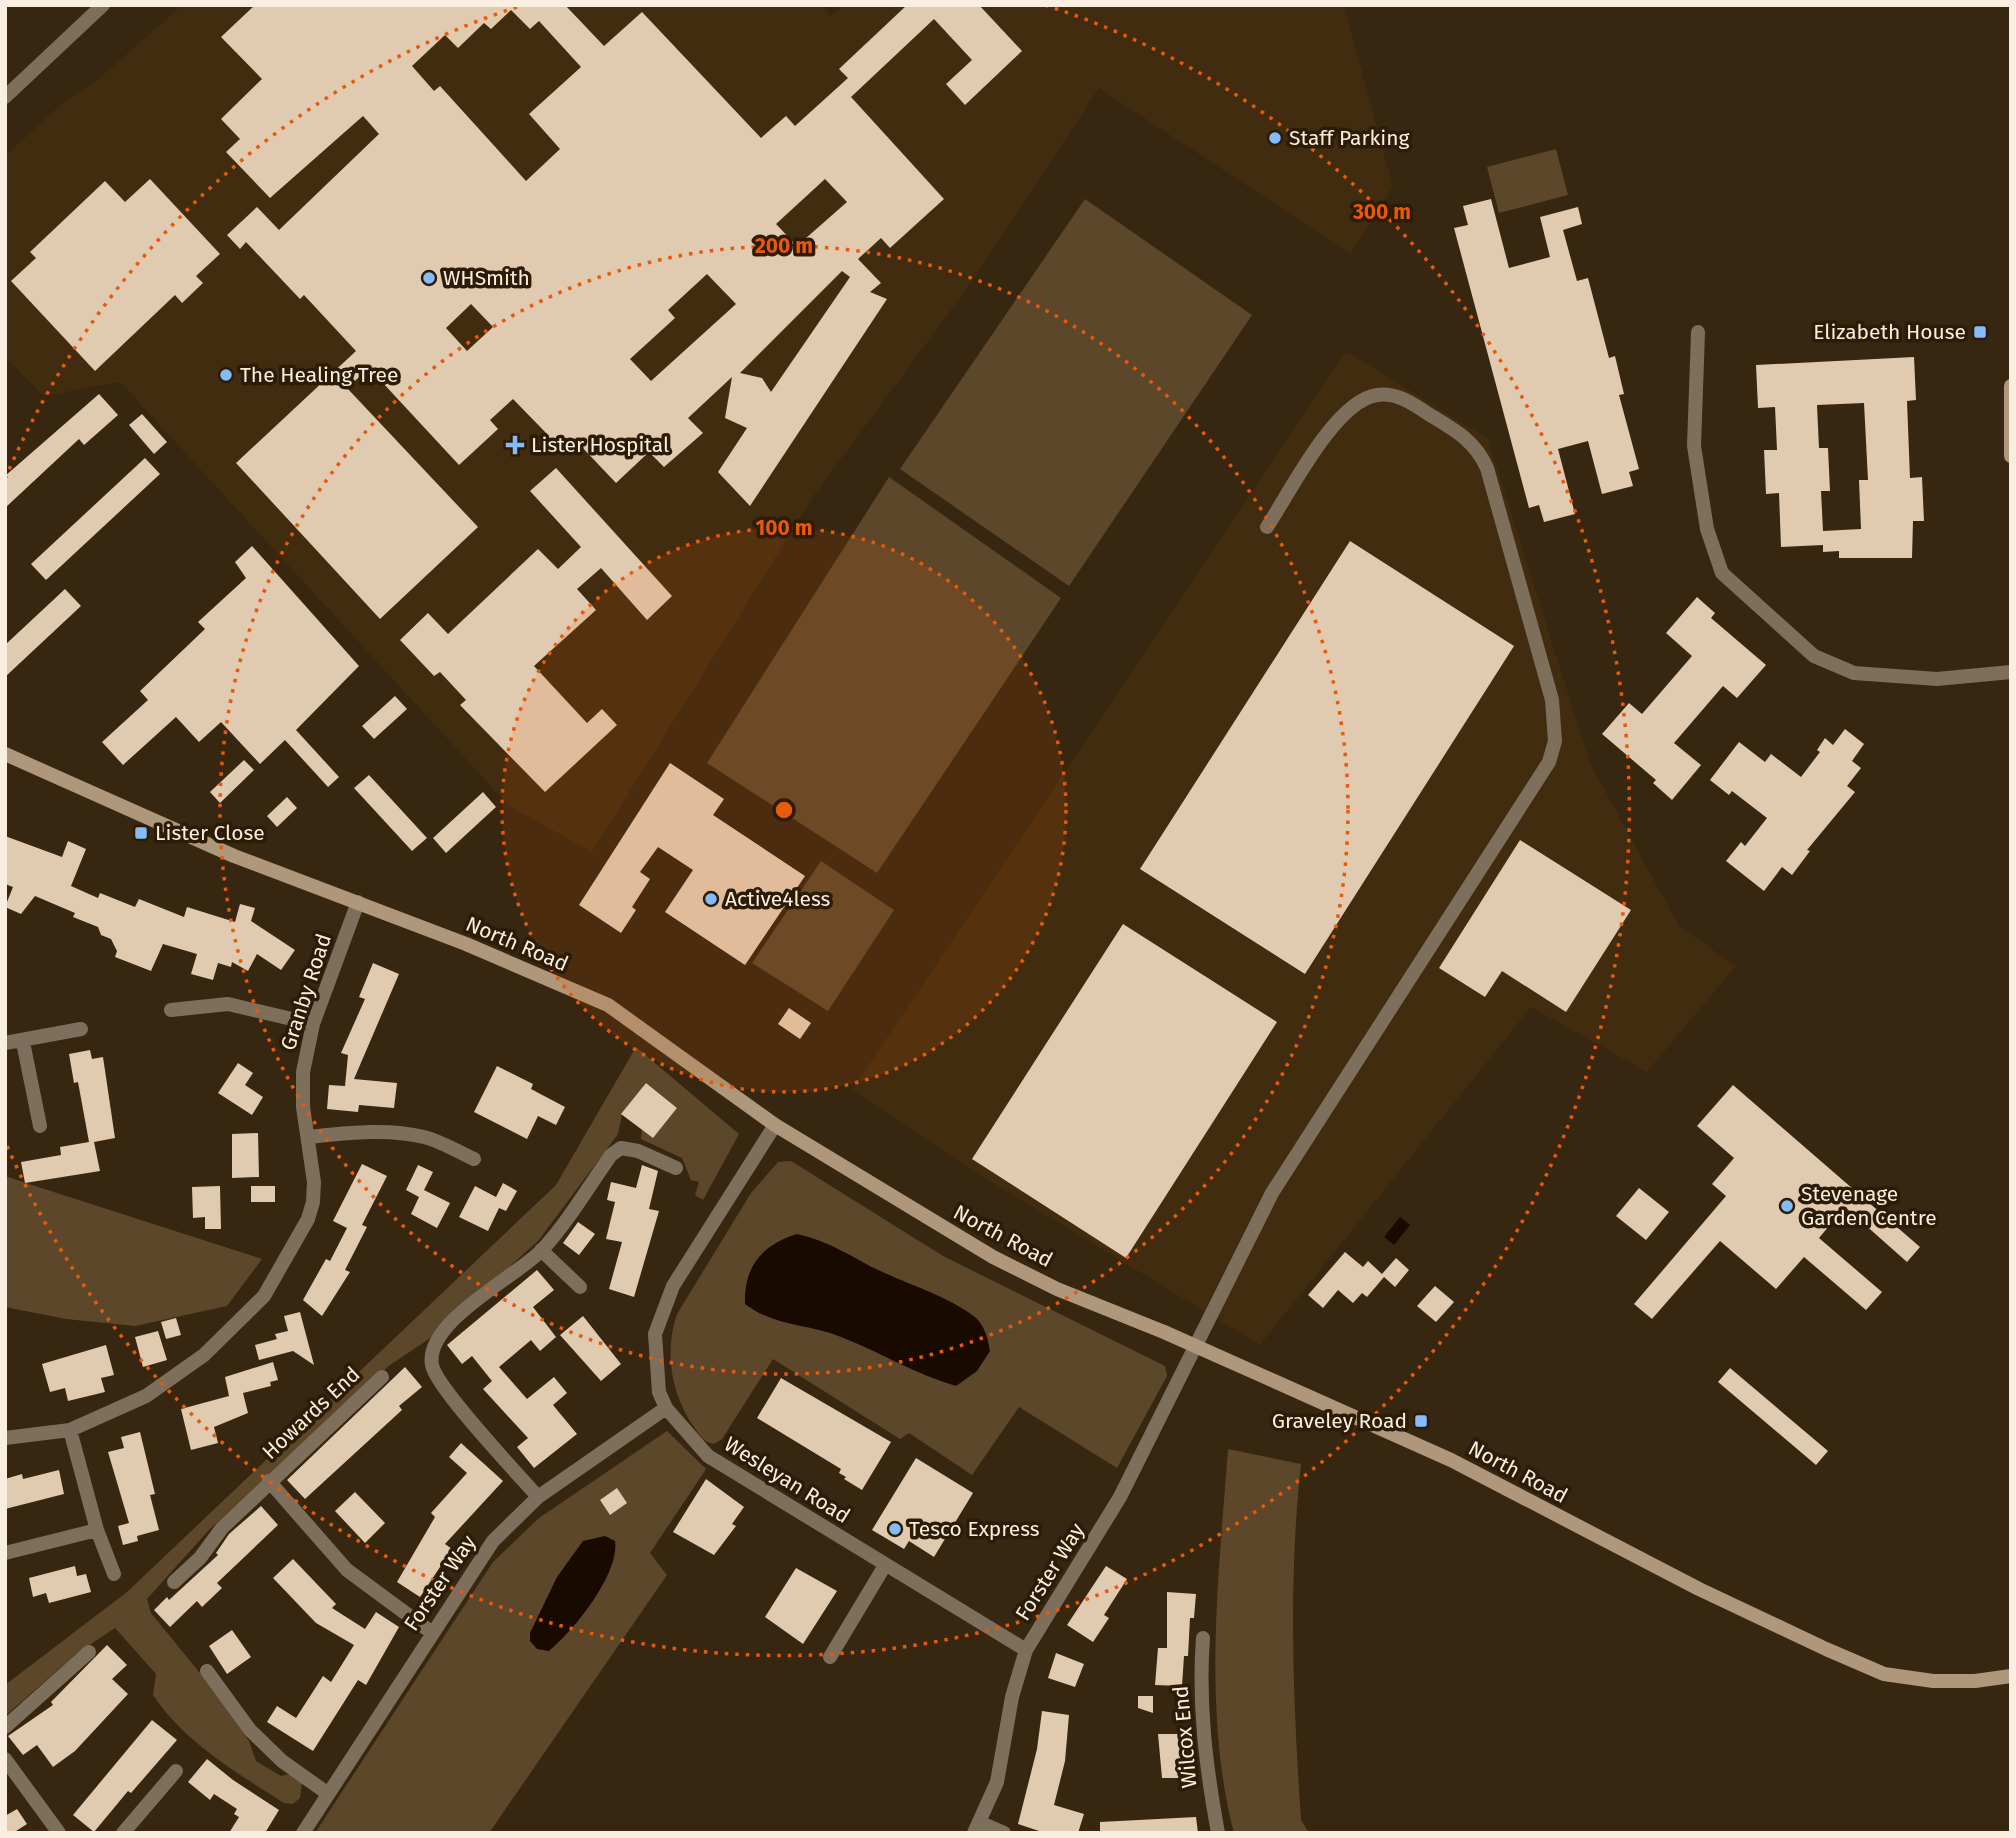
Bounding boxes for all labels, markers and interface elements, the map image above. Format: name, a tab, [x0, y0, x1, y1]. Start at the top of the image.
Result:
place label: Staff Parking	[1289, 125, 1409, 151]
marker: Staff Parking	[1267, 130, 1283, 146]
text: 300 m	[1352, 199, 1411, 225]
text: 200 m	[755, 233, 813, 259]
place label: WHSmith	[443, 265, 530, 291]
marker: WHSmith	[421, 270, 437, 286]
place label: Elizabeth House	[1813, 319, 1966, 345]
marker: Elizabeth House	[1972, 324, 1988, 340]
place label: The Healing Tree	[240, 362, 398, 388]
marker: The Healing Tree	[218, 367, 234, 383]
place label: Lister Hospital	[531, 432, 669, 458]
marker: Lister Hospital	[505, 435, 525, 455]
text: 100 m	[755, 515, 813, 541]
centre of rings	[772, 798, 796, 822]
place label: Lister Close	[155, 820, 265, 846]
marker: Lister Close	[133, 825, 149, 841]
place label: Active4less	[725, 886, 831, 912]
marker: Active4less	[703, 891, 719, 907]
street label: North Road	[462, 911, 572, 977]
street label: Granby Road	[275, 930, 337, 1054]
place label: Stevenage Garden Centre	[1801, 1181, 1937, 1231]
marker: Stevenage Garden Centre	[1779, 1198, 1795, 1214]
street label: North Road	[949, 1199, 1057, 1273]
street label: Howards End	[257, 1361, 365, 1465]
place label: Graveley Road	[1272, 1408, 1407, 1434]
marker: Graveley Road	[1413, 1413, 1429, 1429]
street label: Wesleyan Road	[719, 1431, 855, 1529]
street label: North Road	[1464, 1435, 1572, 1509]
place label: Tesco Express	[909, 1516, 1040, 1542]
street label: Forster Way	[1010, 1518, 1091, 1626]
marker: Tesco Express	[887, 1521, 903, 1537]
street label: Forster Way	[398, 1530, 482, 1636]
street label: Wilcox End	[1168, 1685, 1202, 1789]

